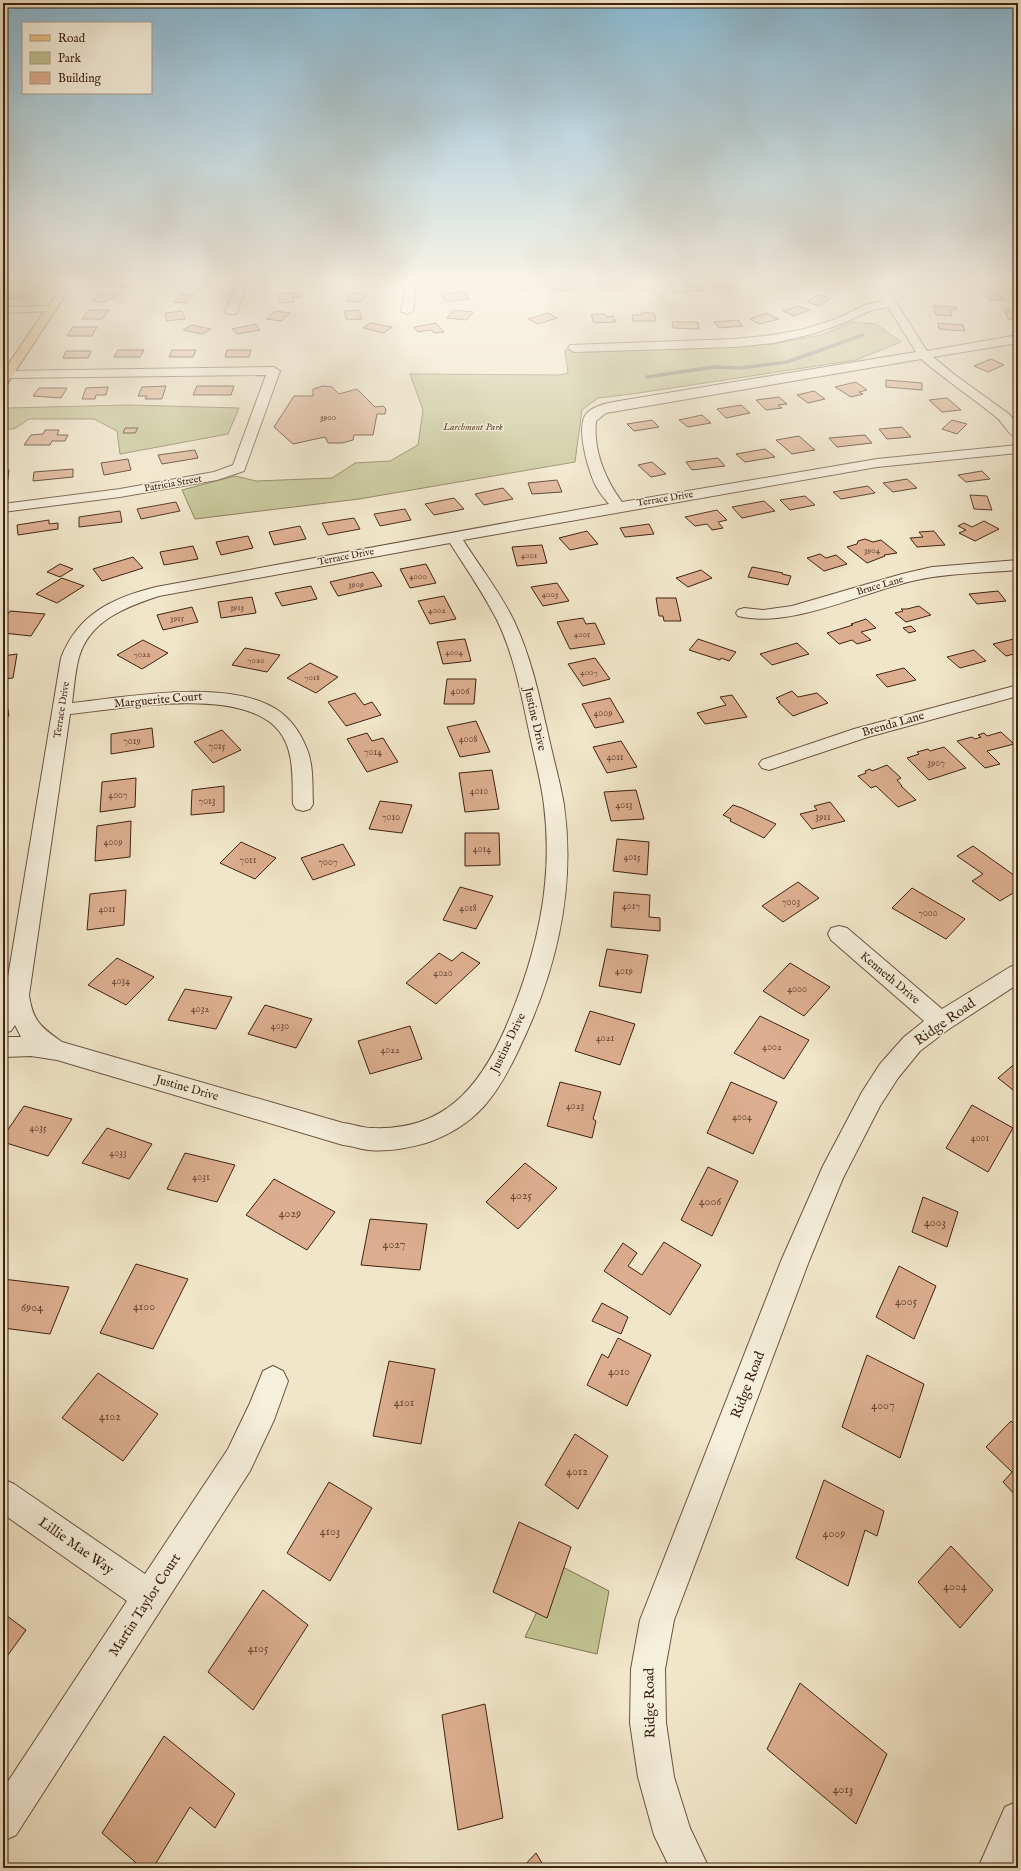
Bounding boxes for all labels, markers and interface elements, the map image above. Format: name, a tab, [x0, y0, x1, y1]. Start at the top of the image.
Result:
legend	[22, 22, 152, 94]
text: Road	[58, 31, 86, 46]
text: Park	[58, 51, 81, 66]
text: Building	[58, 71, 102, 86]
house number: 3900	[320, 412, 336, 423]
park label: Larchmont Park	[442, 421, 503, 434]
street label: Patricia Street	[143, 472, 203, 495]
street label: Terrace Drive	[636, 488, 695, 510]
street label: Terrace Drive	[317, 545, 376, 569]
house number: 3904	[864, 545, 881, 556]
house number: 4001	[521, 550, 537, 561]
house number: 4000	[409, 571, 427, 582]
street label: Bruce Lane	[855, 573, 905, 599]
house number: 3909	[348, 579, 364, 590]
house number: 4003	[542, 589, 558, 600]
house number: 3913	[230, 602, 244, 613]
house number: 4002	[428, 605, 446, 616]
house number: 3915	[170, 613, 185, 624]
house number: 4005	[574, 629, 591, 640]
house number: 4004	[445, 647, 463, 658]
house number: 7022	[133, 649, 151, 660]
house number: 7020	[247, 655, 265, 666]
house number: 4007	[580, 667, 598, 678]
house number: 7018	[304, 672, 320, 683]
street label: Terrace Drive	[51, 680, 73, 739]
street label: Justine Drive	[519, 684, 550, 753]
house number: 4006	[451, 685, 470, 698]
street label: Marguerite Court	[113, 689, 203, 711]
house number: 4009	[593, 707, 613, 720]
street label: Brenda Lane	[860, 708, 926, 740]
house number: 4008	[459, 733, 477, 746]
house number: 7019	[123, 735, 141, 748]
house number: 7015	[209, 740, 226, 753]
house number: 7014	[364, 746, 382, 759]
house number: 4011	[606, 751, 624, 764]
house number: 3907	[927, 757, 945, 770]
house number: 4010	[470, 785, 488, 798]
house number: 4007	[108, 789, 128, 802]
house number: 7013	[199, 795, 216, 808]
house number: 4013	[615, 799, 633, 812]
house number: 7010	[382, 811, 400, 824]
house number: 3911	[815, 811, 831, 824]
house number: 4009	[103, 836, 123, 849]
house number: 4014	[473, 843, 491, 856]
house number: 4015	[623, 851, 641, 864]
house number: 7011	[240, 854, 257, 867]
house number: 7007	[318, 856, 338, 869]
house number: 7003	[782, 896, 800, 909]
house number: 4017	[622, 900, 640, 913]
house number: 4018	[459, 902, 477, 915]
house number: 4011	[98, 903, 116, 916]
house number: 7000	[918, 907, 938, 920]
street label: Kenneth Drive	[857, 949, 923, 1008]
house number: 4019	[615, 965, 633, 978]
house number: 4020	[433, 967, 453, 980]
house number: 4034	[112, 975, 130, 988]
house number: 4000	[787, 983, 807, 996]
street label: Ridge Road	[911, 994, 979, 1050]
house number: 4032	[191, 1003, 209, 1016]
street label: Justine Drive	[486, 1010, 530, 1078]
house number: 4030	[271, 1020, 289, 1033]
house number: 4021	[596, 1032, 614, 1045]
house number: 4002	[762, 1041, 782, 1054]
house number: 4022	[380, 1044, 400, 1057]
street label: Justine Drive	[152, 1071, 221, 1105]
house number: 4023	[566, 1100, 584, 1113]
house number: 4004	[732, 1111, 752, 1124]
house number: 4035	[29, 1122, 47, 1135]
house number: 4001	[971, 1132, 989, 1145]
house number: 4033	[109, 1147, 127, 1160]
house number: 4031	[192, 1171, 210, 1184]
house number: 4025	[510, 1188, 533, 1203]
house number: 4006	[699, 1194, 722, 1209]
house number: 4029	[279, 1206, 301, 1221]
house number: 4003	[924, 1215, 946, 1230]
house number: 4027	[383, 1237, 405, 1252]
house number: 4005	[895, 1294, 918, 1309]
house number: 4100	[133, 1299, 155, 1314]
house number: 6904	[21, 1300, 43, 1315]
street label: Ridge Road	[727, 1348, 769, 1421]
house number: 4010	[608, 1364, 630, 1379]
house number: 4101	[394, 1395, 414, 1410]
house number: 4007	[871, 1398, 895, 1413]
house number: 4102	[99, 1409, 121, 1424]
house number: 4012	[566, 1464, 588, 1479]
street label: Lillie Mae Way	[35, 1513, 118, 1579]
house number: 4103	[320, 1524, 340, 1539]
house number: 4009	[823, 1526, 845, 1541]
street label: Martin Taylor Court	[105, 1550, 185, 1660]
house number: 4004	[943, 1579, 967, 1594]
house number: 4105	[248, 1641, 269, 1656]
street label: Ridge Road	[640, 1667, 660, 1738]
house number: 4013	[833, 1782, 853, 1797]

